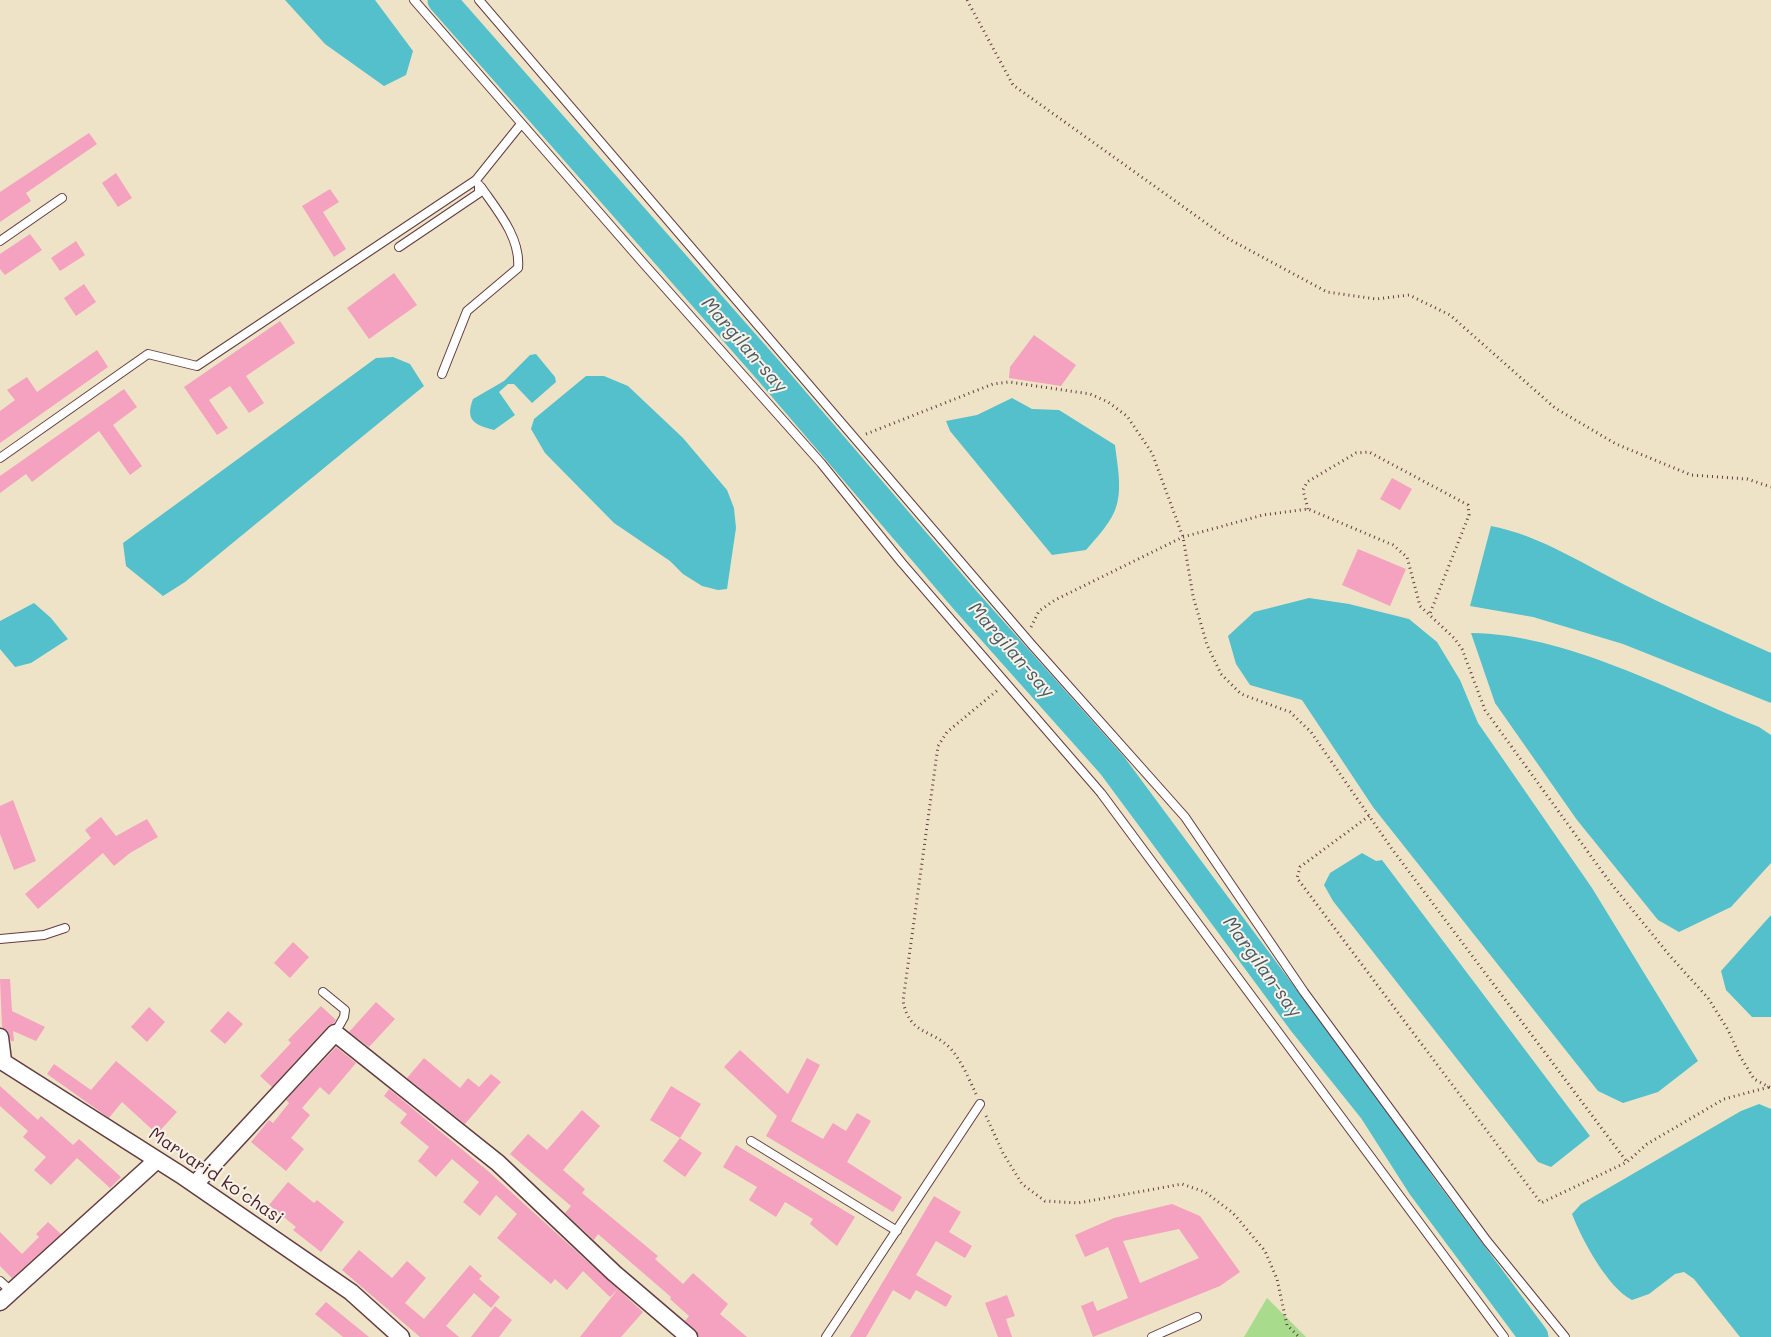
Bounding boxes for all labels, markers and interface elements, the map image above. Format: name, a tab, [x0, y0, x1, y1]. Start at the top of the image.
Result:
water label: Margilan-say	[696, 292, 792, 398]
water label: Margilan-say	[963, 597, 1059, 703]
water label: Margilan-say	[1218, 912, 1306, 1022]
street label: Marvarid koʻchasi	[145, 1123, 287, 1229]

